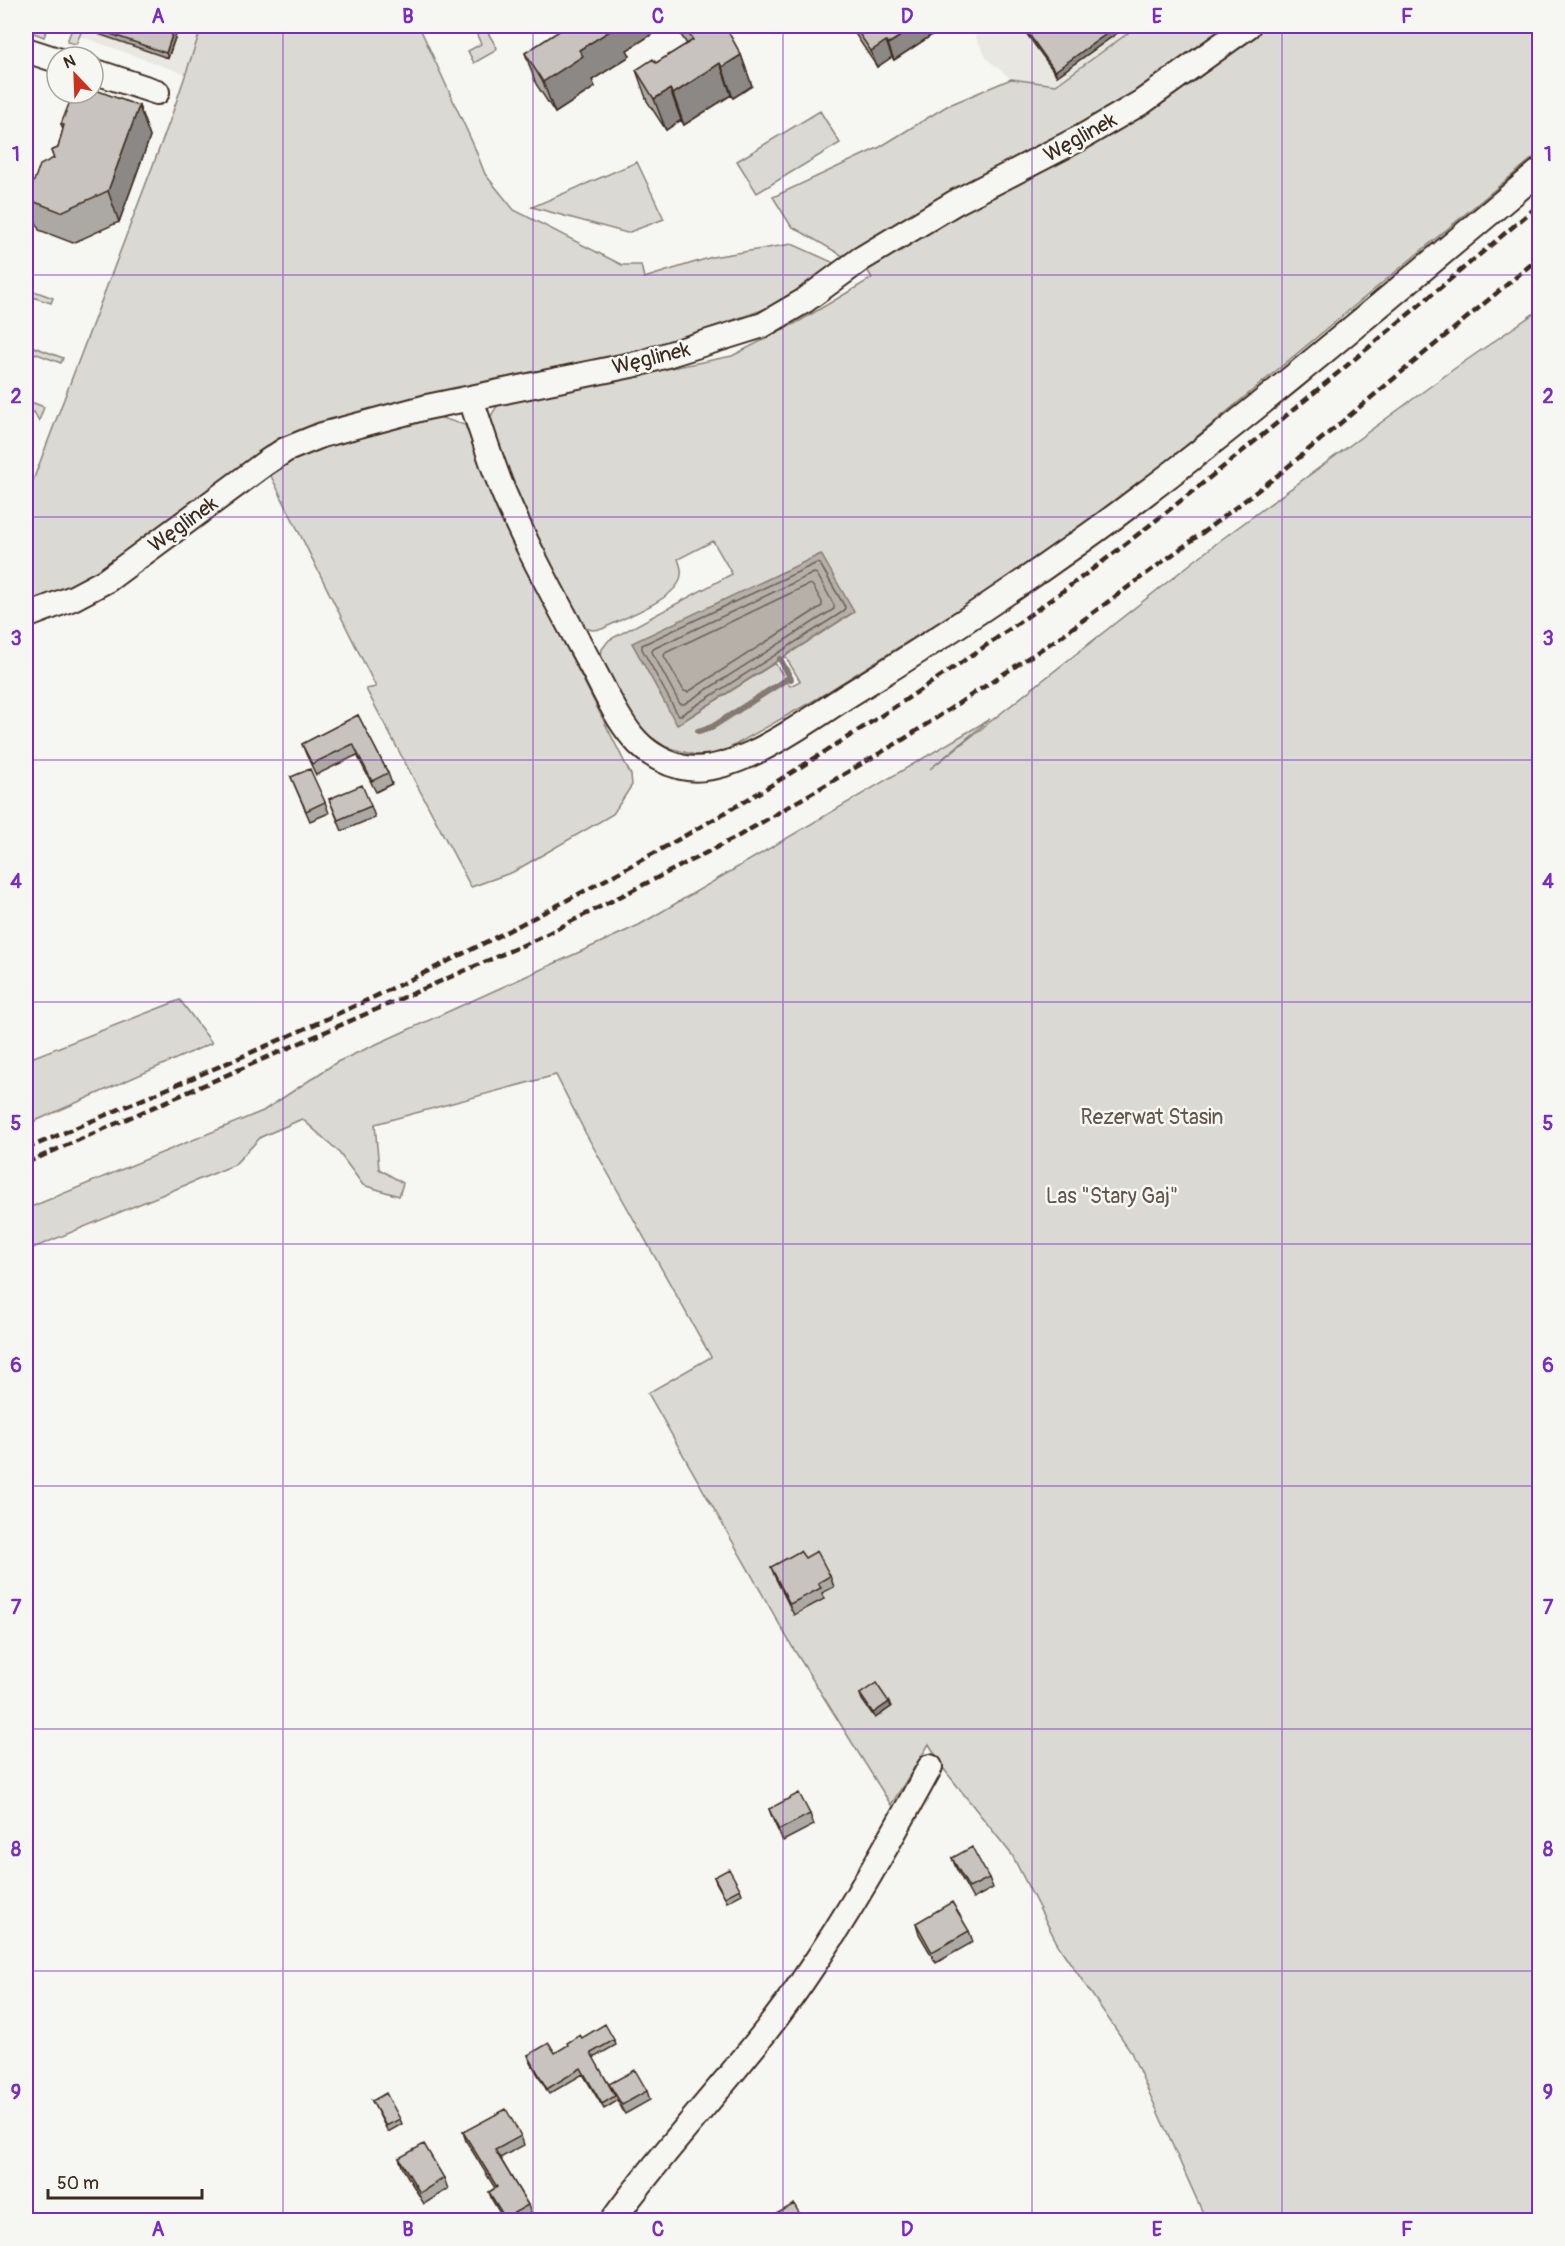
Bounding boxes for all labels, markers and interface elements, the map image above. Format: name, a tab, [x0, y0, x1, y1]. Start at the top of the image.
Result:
text: A	[152, 4, 165, 29]
text: B	[402, 4, 414, 29]
text: C	[652, 4, 664, 29]
text: D	[901, 4, 914, 29]
text: E	[1152, 4, 1163, 29]
text: F	[1401, 4, 1413, 29]
north arrow	[45, 45, 105, 105]
text: N	[61, 51, 79, 73]
street label: Węglinek	[1039, 106, 1122, 168]
text: 1	[12, 142, 20, 167]
text: 1	[1544, 142, 1552, 167]
street label: Węglinek	[609, 336, 693, 381]
text: 2	[10, 384, 22, 409]
text: 2	[1542, 384, 1554, 409]
street label: Węglinek	[143, 490, 223, 559]
text: 3	[10, 626, 22, 651]
text: 3	[1542, 626, 1554, 651]
text: 4	[10, 869, 22, 894]
text: 4	[1542, 869, 1554, 894]
park label: Rezerwat Stasin	[1081, 1104, 1223, 1131]
text: 5	[11, 1111, 22, 1136]
text: 5	[1543, 1111, 1554, 1136]
park label: Las "Stary Gaj"	[1046, 1183, 1178, 1210]
text: 6	[10, 1353, 22, 1378]
text: 6	[1542, 1353, 1554, 1378]
text: 7	[11, 1595, 22, 1620]
text: 7	[1543, 1595, 1554, 1620]
text: 8	[11, 1837, 21, 1862]
text: 8	[1543, 1837, 1553, 1862]
text: 9	[11, 2080, 21, 2105]
text: 9	[1543, 2080, 1553, 2105]
scale bar	[48, 2162, 202, 2200]
text: 50 m	[57, 2172, 99, 2195]
text: A	[152, 2217, 165, 2242]
text: B	[402, 2217, 414, 2242]
text: C	[652, 2217, 664, 2242]
text: D	[901, 2217, 914, 2242]
text: E	[1152, 2217, 1163, 2242]
text: F	[1401, 2217, 1413, 2242]

